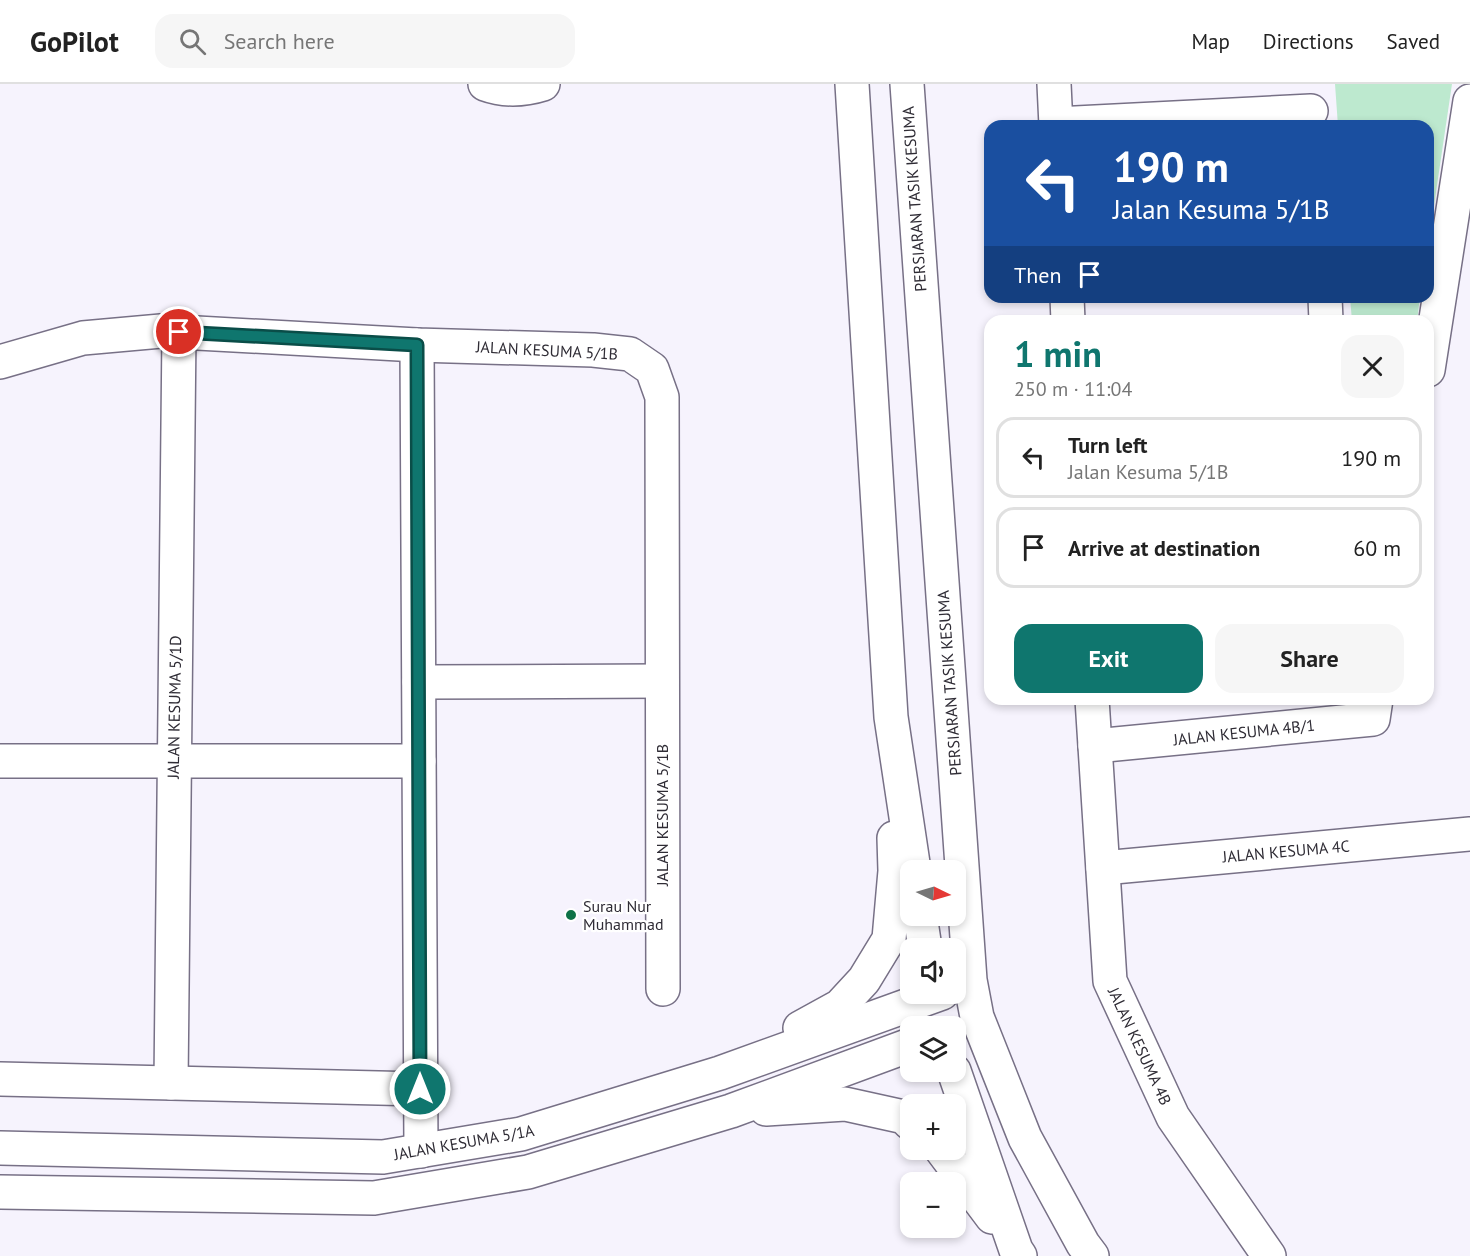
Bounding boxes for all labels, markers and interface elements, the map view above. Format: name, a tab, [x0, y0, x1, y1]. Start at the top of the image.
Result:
search box	[155, 14, 575, 68]
text: GoPilot	[30, 23, 119, 60]
icon: search	[176, 25, 209, 58]
text: Search here	[224, 27, 335, 55]
text: Map	[1191, 28, 1230, 55]
text: Directions	[1263, 28, 1354, 55]
text: Saved	[1387, 28, 1440, 55]
street label: PERSIARAN TASIK KESUMA	[898, 105, 930, 292]
text: 190 m	[1113, 139, 1229, 194]
icon: left	[1014, 144, 1092, 222]
text: Jalan Kesuma 5/1B	[1113, 192, 1330, 226]
icon: arrive	[1073, 258, 1106, 291]
text: Then	[1014, 261, 1061, 289]
pin	[153, 306, 204, 357]
icon: arrive	[162, 315, 195, 348]
text: 1 min	[1014, 330, 1102, 377]
button: close	[1341, 335, 1404, 398]
street label: JALAN KESUMA 5/1B	[475, 336, 618, 364]
text: 250 m · 11:04	[1014, 376, 1132, 402]
text: Turn left	[1068, 431, 1148, 459]
icon: left	[1017, 441, 1050, 474]
text: 190 m	[1341, 444, 1401, 472]
text: Jalan Kesuma 5/1B	[1068, 459, 1228, 485]
icon: arrive	[1017, 531, 1050, 564]
text: Arrive at destination	[1068, 534, 1260, 562]
text: 60 m	[1353, 534, 1401, 562]
street label: PERSIARAN TASIK KESUMA	[933, 589, 965, 776]
button: Exit	[1014, 624, 1203, 693]
button: Share	[1215, 624, 1404, 693]
street label: JALAN KESUMA 5/1D	[163, 635, 185, 780]
street label: JALAN KESUMA 4B/1	[1171, 715, 1316, 749]
street label: JALAN KESUMA 5/1B	[652, 744, 672, 887]
street label: JALAN KESUMA 4C	[1221, 835, 1350, 867]
north arrow	[900, 860, 966, 926]
map controls	[900, 860, 966, 1238]
place label: Surau Nur Muhammad	[583, 896, 664, 934]
marker: Surau Nur Muhammad	[564, 908, 578, 922]
button: sound	[900, 938, 966, 1004]
street label: JALAN KESUMA 4B	[1104, 983, 1176, 1108]
button: layers	[900, 1016, 966, 1082]
position arrow	[388, 1057, 452, 1121]
button: +	[900, 1094, 966, 1160]
street label: JALAN KESUMA 5/1A	[391, 1120, 536, 1164]
button: −	[900, 1172, 966, 1238]

